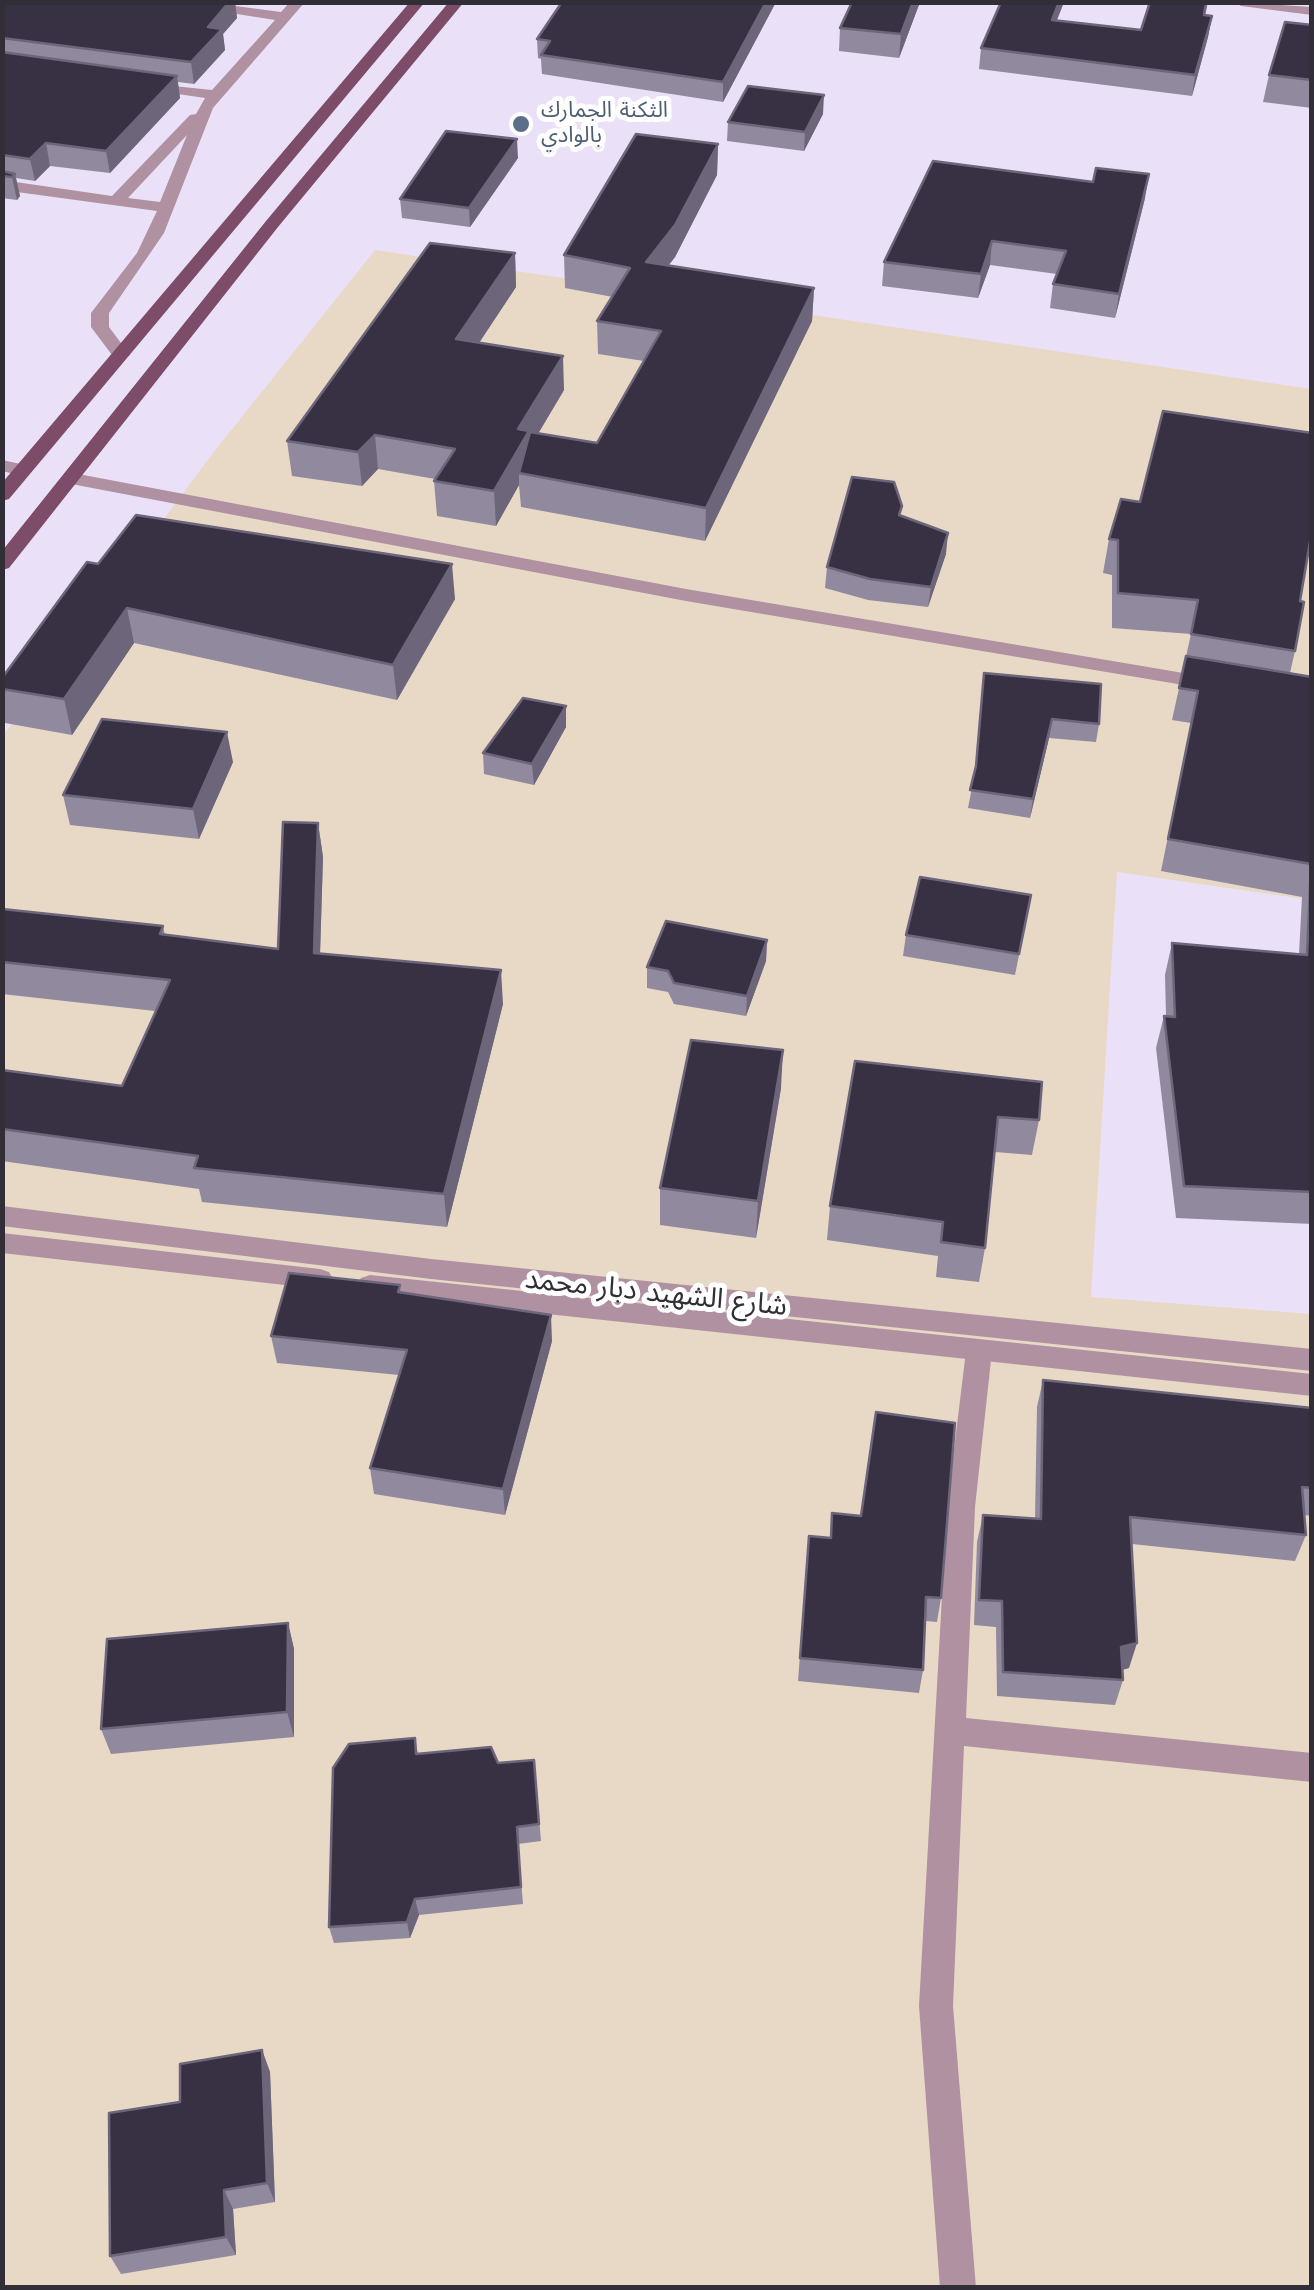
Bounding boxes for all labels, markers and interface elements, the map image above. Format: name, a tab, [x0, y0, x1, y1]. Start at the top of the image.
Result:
place label: الثكنة الجمارك بالوادي	[541, 98, 668, 150]
marker: الثكنة الجمارك بالوادي	[510, 113, 532, 135]
street label: شارع الشهيد دبار محمد	[523, 1263, 789, 1323]

